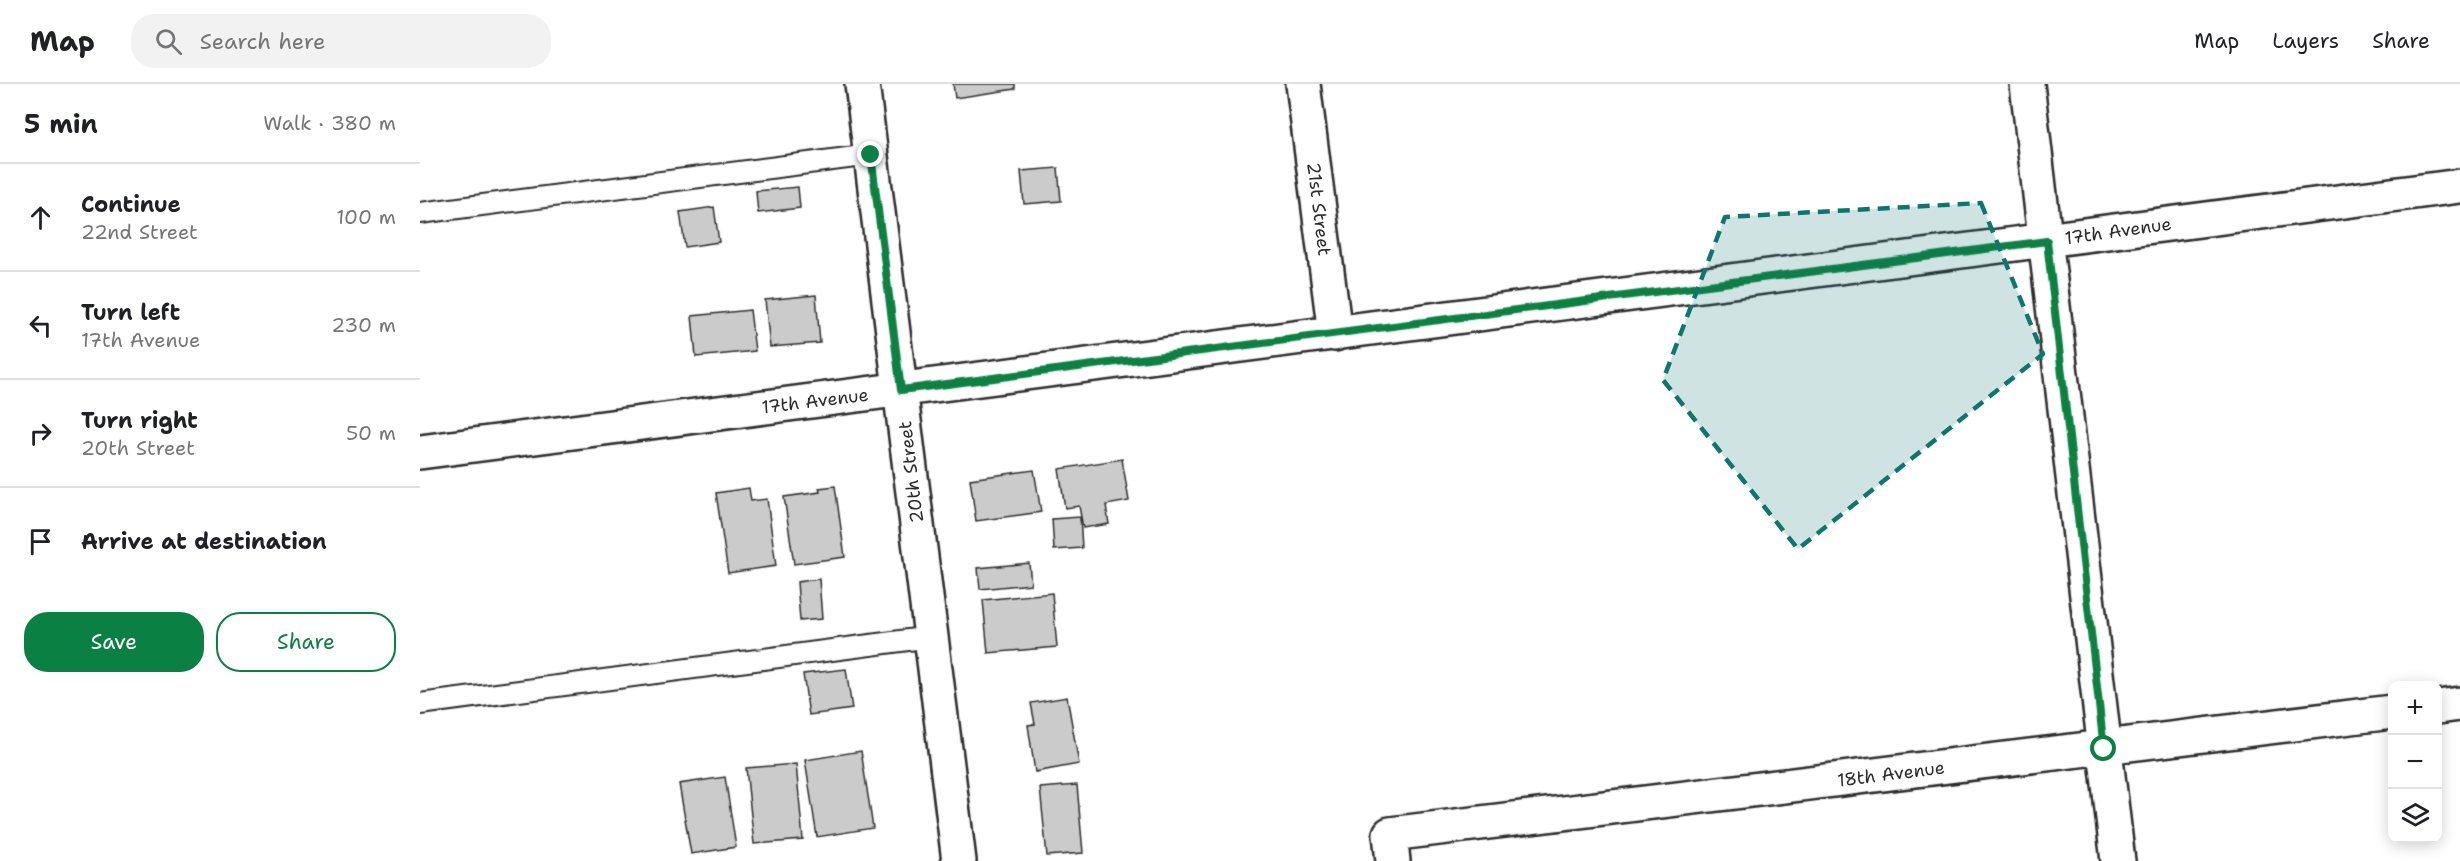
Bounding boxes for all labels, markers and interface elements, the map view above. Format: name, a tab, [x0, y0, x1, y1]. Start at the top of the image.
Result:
search box	[131, 14, 551, 68]
text: Map	[30, 22, 95, 60]
icon: search	[152, 25, 185, 58]
text: Search here	[200, 27, 325, 56]
text: Map	[2194, 27, 2239, 55]
text: Layers	[2272, 27, 2339, 55]
text: Share	[2372, 27, 2430, 55]
text: 5 min	[24, 106, 98, 141]
text: Walk · 380 m	[263, 110, 396, 136]
route end	[857, 141, 883, 167]
street label: 21st Street	[1301, 161, 1337, 257]
text: Continue	[81, 190, 181, 219]
icon: ahead	[24, 201, 57, 234]
text: 100 m	[336, 204, 396, 230]
street label: 17th Avenue	[2063, 212, 2173, 250]
text: 22nd Street	[81, 219, 198, 245]
text: Turn left	[81, 298, 180, 327]
icon: left	[24, 309, 57, 342]
text: 230 m	[331, 312, 396, 338]
text: 17th Avenue	[81, 327, 200, 353]
street label: 17th Avenue	[760, 383, 870, 419]
text: Turn right	[81, 406, 198, 435]
icon: right	[24, 417, 57, 450]
text: 50 m	[346, 420, 396, 446]
street label: 20th Street	[893, 420, 929, 524]
text: 20th Street	[81, 435, 195, 461]
icon: arrive	[24, 525, 57, 558]
text: Arrive at destination	[81, 527, 327, 556]
button: Save	[24, 612, 204, 672]
button: Share	[216, 612, 396, 672]
map controls	[2388, 681, 2442, 843]
button: +	[2388, 681, 2442, 735]
route start	[2090, 735, 2116, 761]
button: −	[2388, 735, 2442, 789]
street label: 18th Avenue	[1836, 756, 1946, 792]
button: layers	[2388, 789, 2442, 843]

